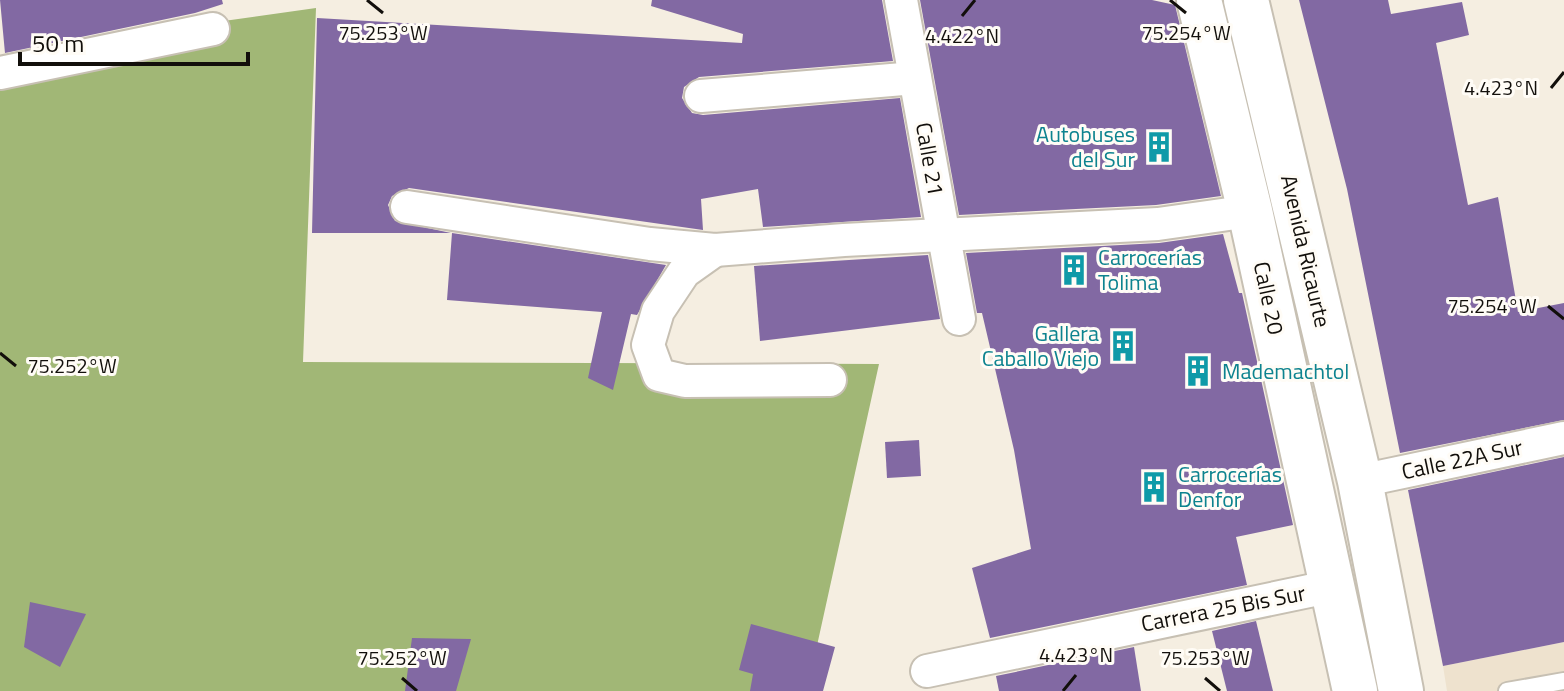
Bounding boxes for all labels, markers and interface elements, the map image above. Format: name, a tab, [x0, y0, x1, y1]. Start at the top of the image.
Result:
scale bar	[20, 16, 248, 66]
text: 75.253°W	[338, 17, 428, 48]
text: 75.254°W	[1141, 17, 1231, 48]
text: 4.422°N	[925, 20, 999, 51]
text: 50 m	[32, 25, 84, 61]
text: 4.423°N	[1464, 72, 1538, 103]
place label: Autobuses del Sur	[1036, 117, 1135, 176]
street label: Calle 21	[907, 120, 953, 198]
building icon: Autobuses del Sur	[1142, 130, 1176, 164]
street label: Avenida Ricaurte	[1272, 171, 1340, 331]
place label: Carrocerías Tolima	[1098, 240, 1202, 299]
building icon: Carrocerías Tolima	[1057, 253, 1091, 287]
street label: Calle 20	[1245, 258, 1293, 338]
text: 75.254°W	[1447, 290, 1537, 321]
place label: Gallera Caballo Viejo	[982, 316, 1099, 375]
building icon: Gallera Caballo Viejo	[1106, 329, 1140, 363]
text: 75.252°W	[27, 350, 117, 381]
building icon: Mademachtol	[1181, 354, 1215, 388]
place label: Mademachtol	[1222, 354, 1349, 388]
street label: Calle 22A Sur	[1398, 430, 1526, 488]
place label: Carrocerías Denfor	[1178, 457, 1282, 516]
building icon: Carrocerías Denfor	[1137, 470, 1171, 504]
street label: Carrera 25 Bis Sur	[1138, 575, 1308, 641]
text: 4.423°N	[1039, 639, 1113, 670]
text: 75.252°W	[357, 642, 447, 673]
text: 75.253°W	[1160, 642, 1250, 673]

